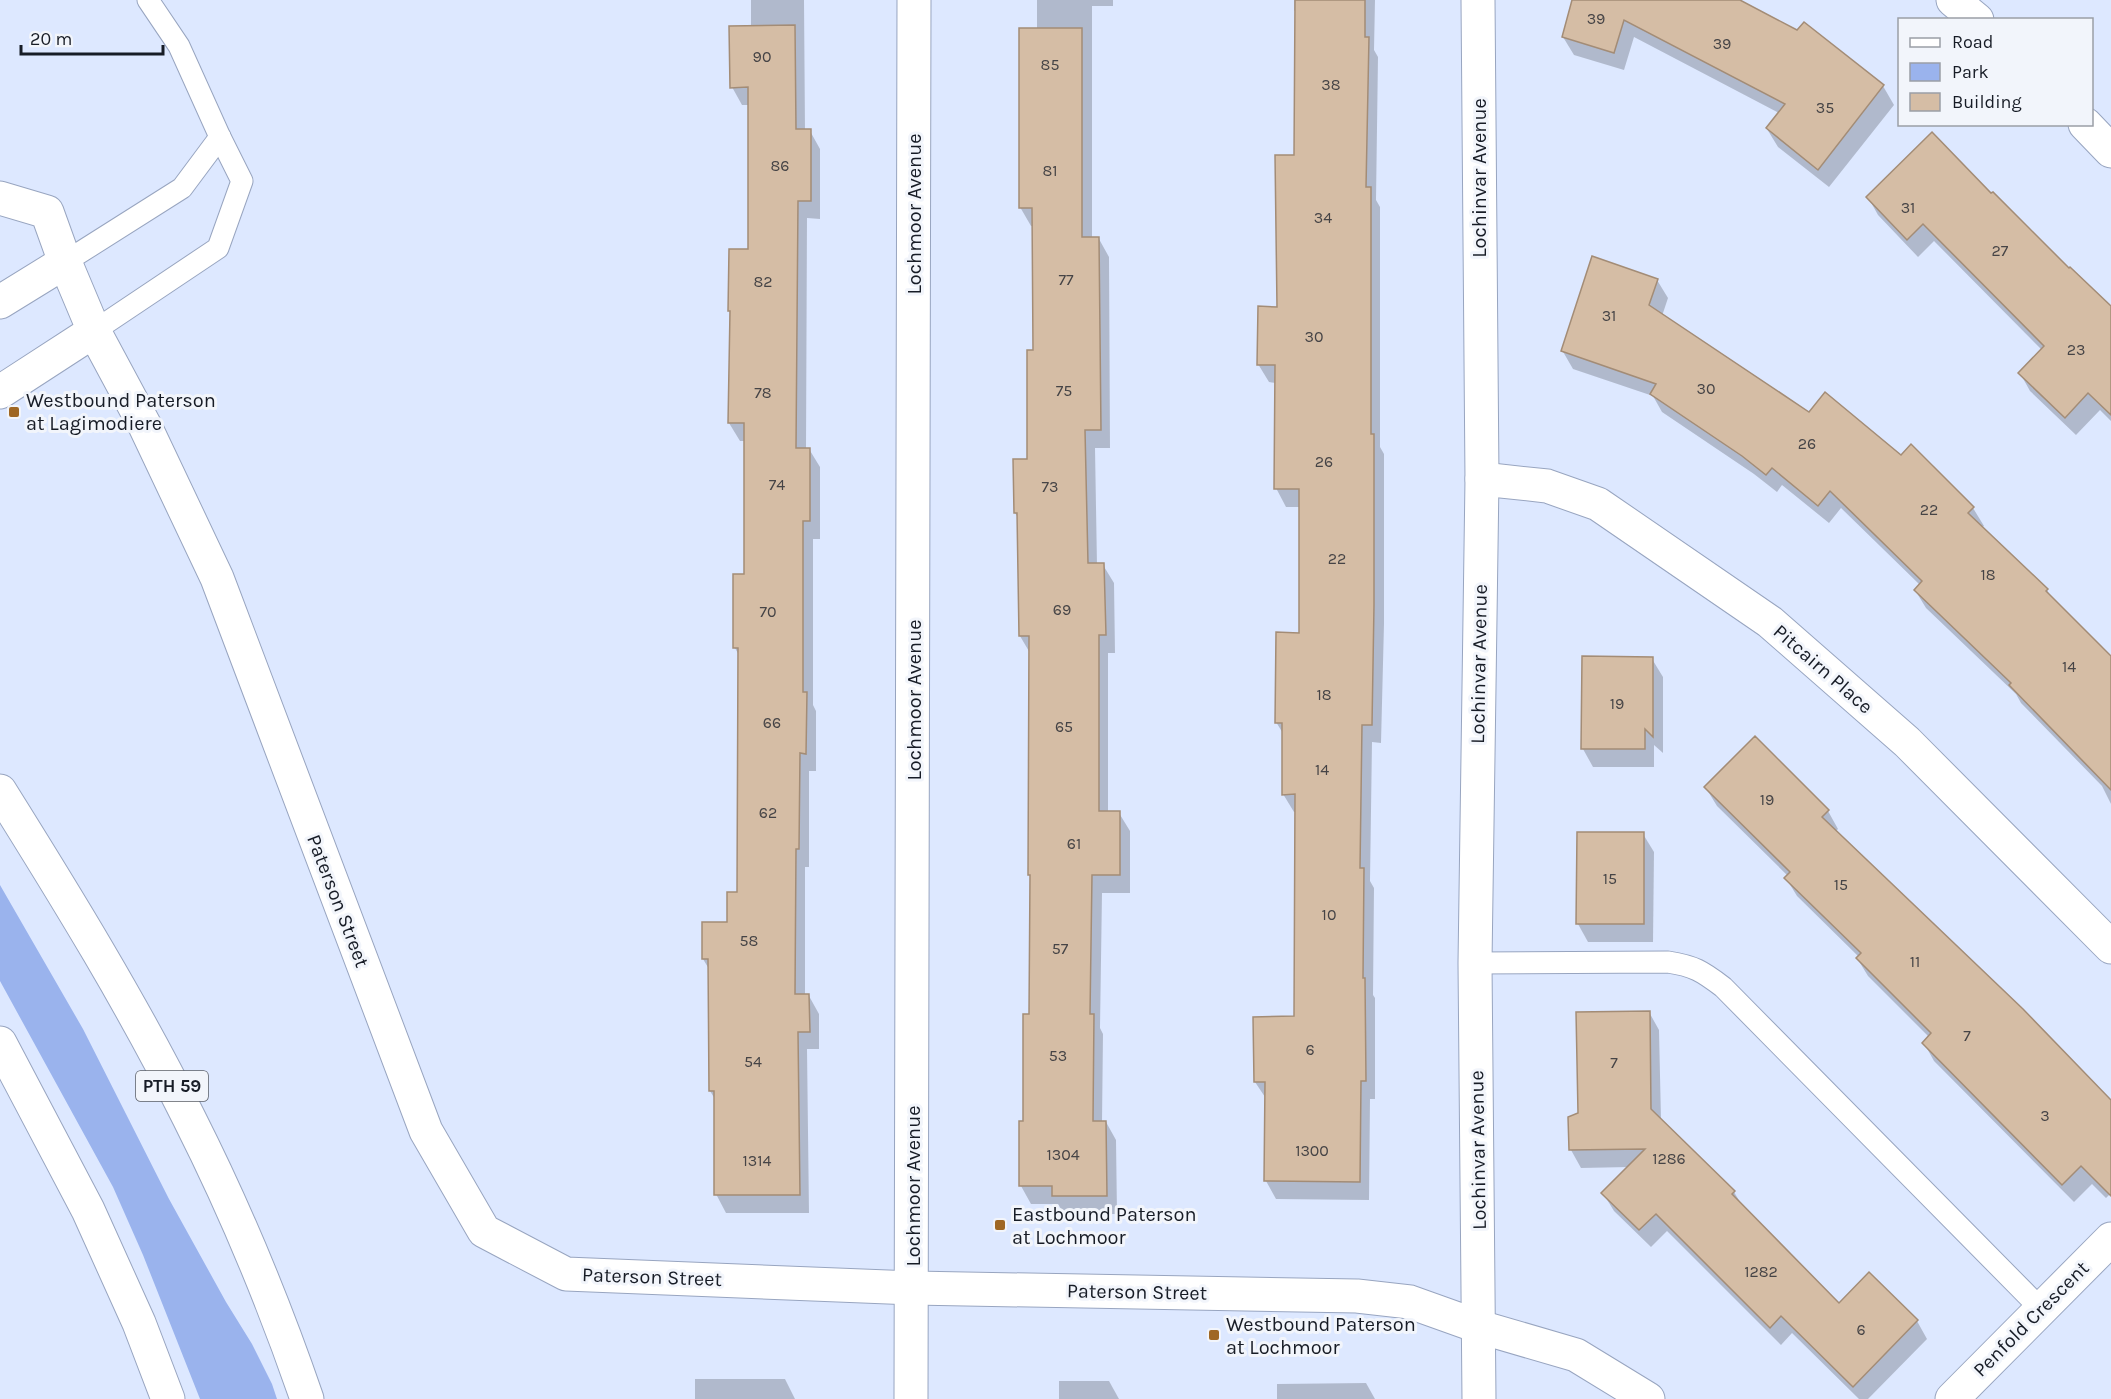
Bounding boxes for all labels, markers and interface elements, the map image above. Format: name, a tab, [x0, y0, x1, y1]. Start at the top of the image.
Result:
house number: 39	[1587, 9, 1605, 28]
scale bar	[21, 18, 164, 56]
legend	[1898, 18, 2093, 126]
text: 20 m	[30, 28, 72, 50]
text: Road	[1952, 31, 1993, 53]
house number: 39	[1713, 34, 1731, 53]
house number: 90	[753, 47, 771, 66]
house number: 85	[1041, 55, 1059, 74]
text: Park	[1952, 61, 1989, 83]
house number: 38	[1321, 75, 1341, 94]
text: Building	[1952, 91, 2022, 113]
street label: Lochinvar Avenue	[1468, 98, 1491, 258]
house number: 35	[1816, 98, 1834, 117]
street label: Lochmoor Avenue	[903, 133, 926, 295]
house number: 86	[771, 156, 790, 175]
house number: 81	[1042, 161, 1058, 180]
house number: 31	[1901, 198, 1915, 217]
house number: 34	[1314, 208, 1332, 227]
house number: 27	[1992, 241, 2009, 260]
house number: 77	[1058, 270, 1074, 289]
house number: 82	[753, 272, 773, 291]
house number: 31	[1602, 306, 1616, 325]
house number: 30	[1305, 327, 1323, 346]
house number: 23	[2067, 340, 2085, 359]
house number: 30	[1697, 379, 1715, 398]
house number: 75	[1056, 381, 1072, 400]
house number: 78	[754, 383, 772, 402]
place label: Westbound Paterson at Lagimodiere	[26, 389, 216, 435]
marker: Westbound Paterson at Lagimodiere	[7, 405, 21, 419]
house number: 26	[1798, 434, 1816, 453]
house number: 26	[1315, 452, 1333, 471]
house number: 74	[769, 475, 785, 494]
house number: 73	[1042, 477, 1058, 496]
house number: 22	[1920, 500, 1938, 519]
house number: 22	[1328, 549, 1346, 568]
house number: 18	[1980, 565, 1996, 584]
street label: Lochinvar Avenue	[1466, 584, 1492, 744]
house number: 69	[1053, 600, 1071, 619]
house number: 70	[759, 602, 777, 621]
street label: Lochmoor Avenue	[903, 619, 926, 781]
street label: Pitcairn Place	[1769, 620, 1877, 718]
house number: 14	[2062, 657, 2076, 676]
house number: 18	[1316, 685, 1332, 704]
house number: 19	[1610, 694, 1624, 713]
house number: 66	[763, 713, 781, 732]
house number: 65	[1055, 717, 1073, 736]
house number: 14	[1315, 760, 1329, 779]
house number: 19	[1760, 790, 1774, 809]
house number: 62	[759, 803, 777, 822]
street label: Paterson Street	[302, 831, 374, 971]
house number: 61	[1067, 834, 1081, 853]
house number: 15	[1603, 869, 1617, 888]
house number: 15	[1834, 875, 1848, 894]
house number: 10	[1322, 905, 1336, 924]
house number: 58	[740, 931, 758, 950]
house number: 57	[1052, 939, 1069, 958]
house number: 11	[1910, 952, 1920, 971]
house number: 7	[1963, 1026, 1971, 1045]
house number: 6	[1305, 1040, 1315, 1059]
house number: 53	[1049, 1046, 1067, 1065]
house number: 54	[744, 1052, 762, 1071]
house number: 7	[1610, 1053, 1618, 1072]
street label: Lochinvar Avenue	[1465, 1070, 1491, 1230]
road number: PTH 59	[136, 1071, 208, 1101]
street label: Lochmoor Avenue	[902, 1105, 925, 1267]
house number: 3	[2040, 1106, 2050, 1125]
house number: 1300	[1295, 1141, 1329, 1160]
house number: 1304	[1046, 1145, 1080, 1164]
house number: 1286	[1652, 1149, 1686, 1168]
house number: 1314	[743, 1151, 772, 1170]
place label: Eastbound Paterson at Lochmoor	[1012, 1203, 1196, 1249]
marker: Eastbound Paterson at Lochmoor	[993, 1218, 1007, 1232]
street label: Penfold Crescent	[1968, 1256, 2094, 1382]
house number: 1282	[1744, 1262, 1778, 1281]
street label: Paterson Street	[582, 1263, 723, 1291]
street label: Paterson Street	[1067, 1279, 1208, 1305]
place label: Westbound Paterson at Lochmoor	[1226, 1313, 1416, 1359]
house number: 6	[1856, 1320, 1866, 1339]
marker: Westbound Paterson at Lochmoor	[1207, 1328, 1221, 1342]

